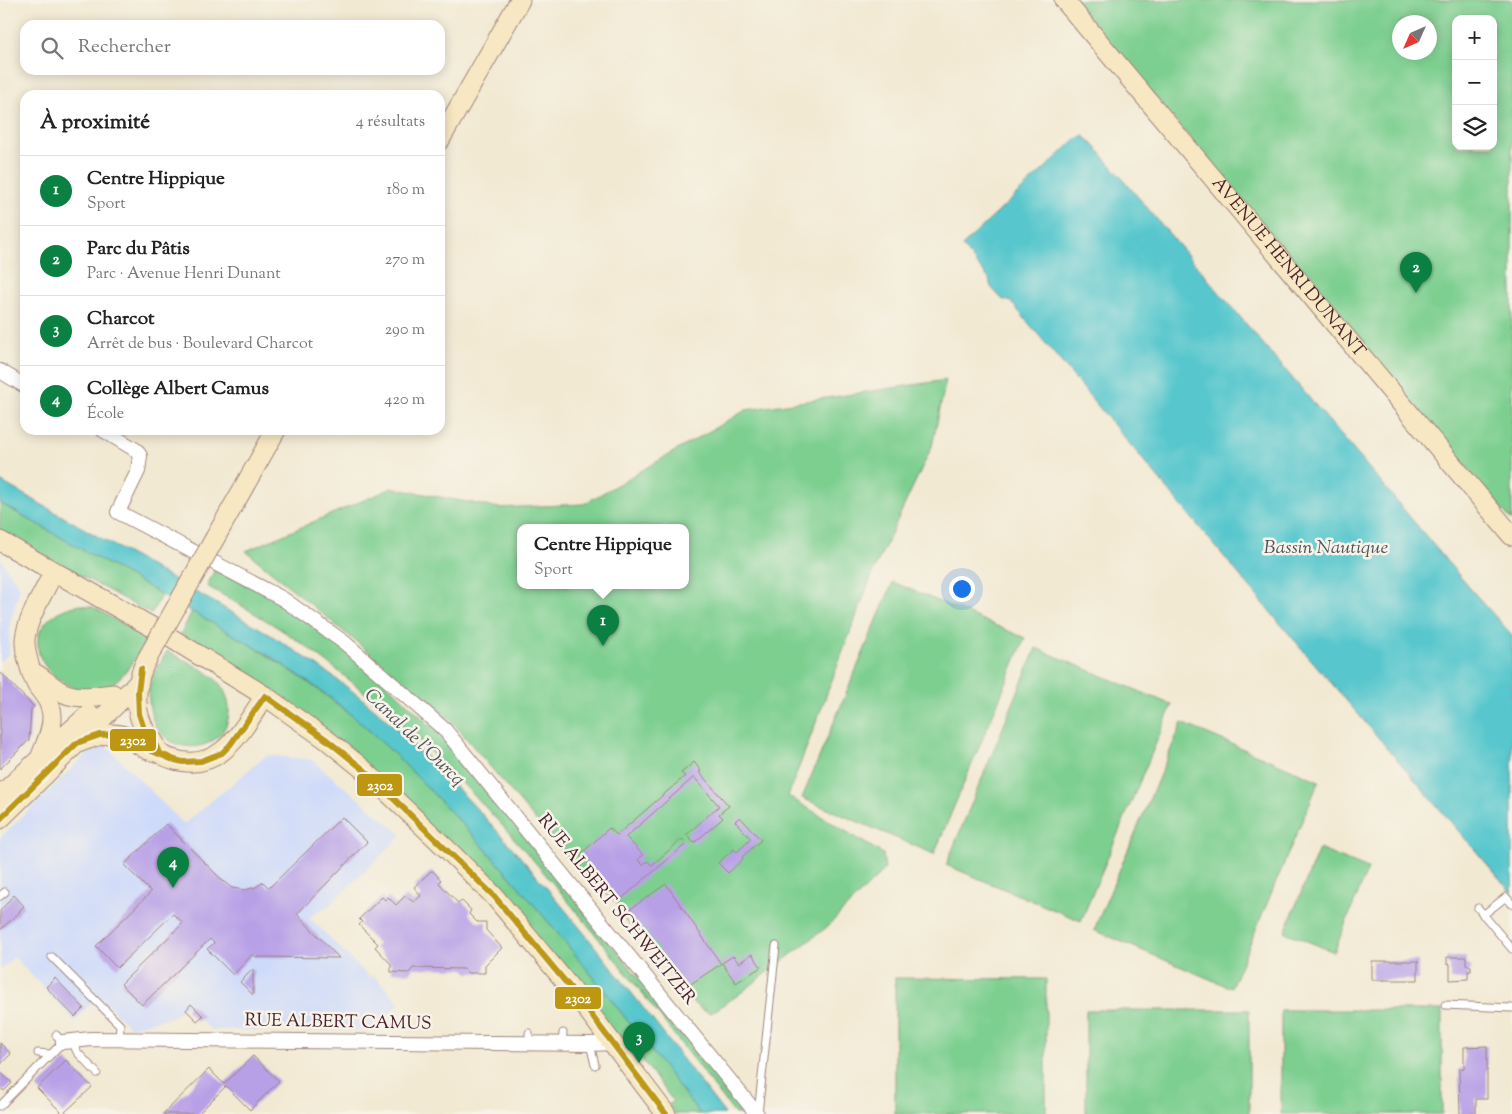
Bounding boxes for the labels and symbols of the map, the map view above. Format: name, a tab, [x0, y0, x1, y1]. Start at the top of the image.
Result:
north arrow	[1392, 15, 1437, 60]
street label: AVENUE HENRI DUNANT	[1205, 172, 1371, 364]
pin: 2	[1400, 252, 1432, 293]
water label: Bassin Nautique	[1264, 535, 1389, 562]
your location	[949, 576, 975, 602]
pin: 1	[587, 605, 619, 646]
water label: Canal de l'Ourcq	[357, 683, 471, 793]
line badge: 2302	[109, 728, 157, 752]
text: 2302	[120, 732, 146, 752]
line badge: 2302	[356, 773, 403, 797]
text: 2302	[367, 777, 393, 797]
street label: RUE ALBERT SCHWEITZER	[531, 809, 702, 1011]
pin: 4	[157, 847, 189, 888]
line badge: 2302	[554, 986, 602, 1010]
text: 2302	[565, 990, 591, 1010]
street label: RUE ALBERT CAMUS	[244, 1008, 432, 1038]
pin: 3	[623, 1022, 655, 1063]

